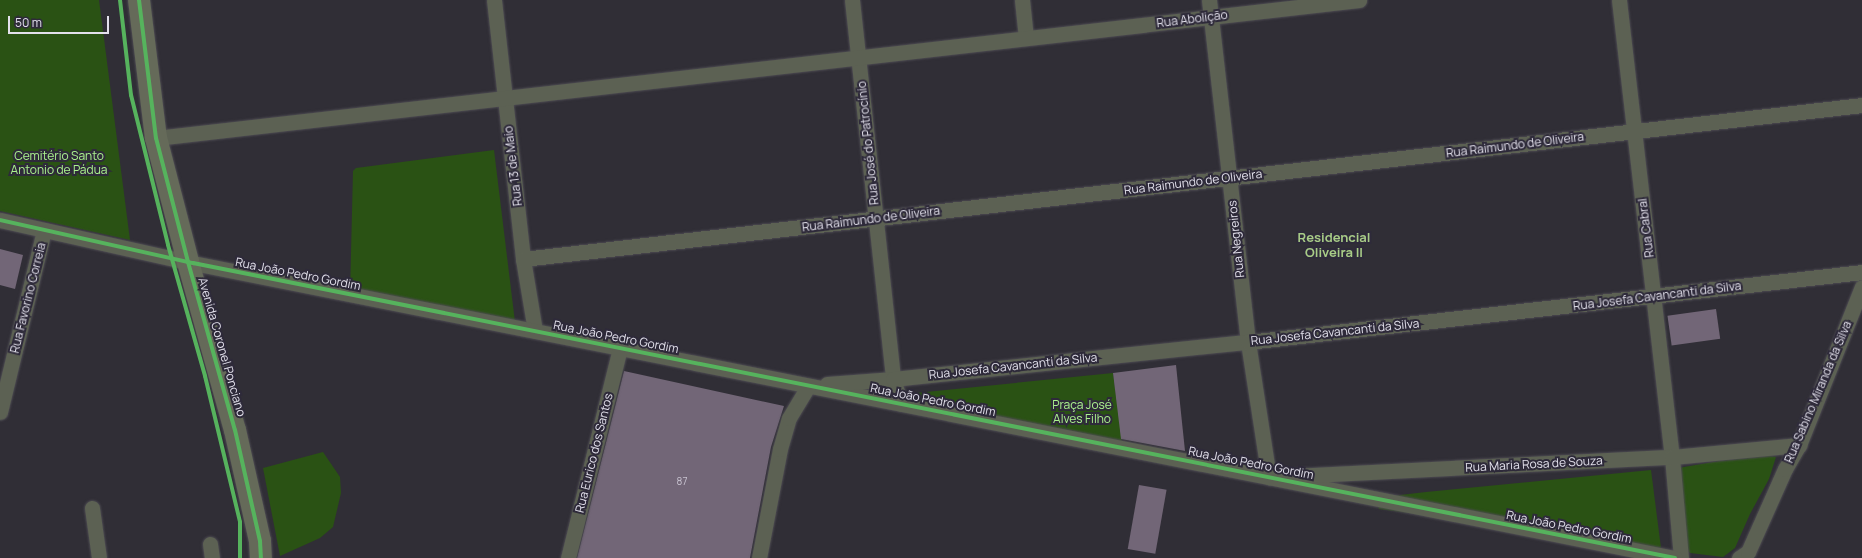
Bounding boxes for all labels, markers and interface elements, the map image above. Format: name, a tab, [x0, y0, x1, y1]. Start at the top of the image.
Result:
street label: Rua Abolição	[1156, 7, 1228, 31]
scale bar	[10, 8, 111, 34]
text: 50 m	[15, 14, 42, 31]
street label: Rua José do Patrocínio	[854, 80, 882, 206]
street label: Rua 13 de Maio	[501, 125, 525, 207]
street label: Rua Raimundo de Oliveira	[1445, 129, 1585, 161]
park label: Cemitério Santo Antonio de Pádua	[11, 149, 107, 177]
street label: Rua Raimundo de Oliveira	[1123, 166, 1263, 198]
street label: Rua Cabral	[1635, 198, 1657, 258]
street label: Rua Negreiros	[1225, 200, 1247, 278]
street label: Rua Raimundo de Oliveira	[801, 203, 941, 235]
district label: Residencial Oliveira II	[1298, 230, 1370, 261]
street label: Rua Favorino Correia	[7, 241, 49, 355]
street label: Rua João Pedro Gordim	[234, 255, 362, 293]
street label: Avenida Coronel Ponciano	[195, 276, 249, 418]
street label: Rua Josefa Cavancanti da Silva	[1572, 279, 1742, 313]
street label: Rua Josefa Cavancanti da Silva	[1250, 316, 1420, 348]
street label: Rua João Pedro Gordim	[552, 318, 680, 356]
street label: Rua Sabino Miranda da Silva	[1782, 319, 1854, 465]
street label: Rua Josefa Cavancanti da Silva	[928, 350, 1098, 382]
street label: Rua João Pedro Gordim	[869, 381, 997, 419]
street label: Rua Eurico dos Santos	[572, 392, 616, 514]
park label: Praça José Alves Filho	[1052, 398, 1112, 426]
street label: Rua João Pedro Gordim	[1187, 444, 1315, 482]
street label: Rua Maria Rosa de Souza	[1465, 453, 1603, 475]
house number: 87	[677, 476, 687, 488]
street label: Rua João Pedro Gordim	[1505, 508, 1633, 546]

